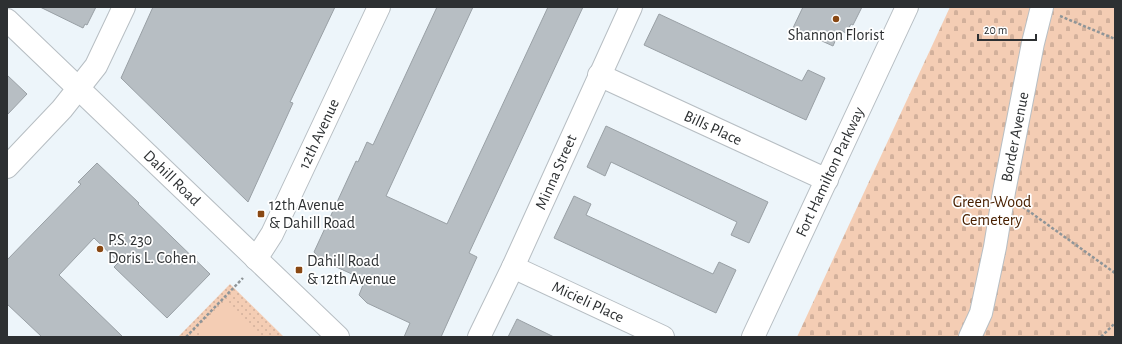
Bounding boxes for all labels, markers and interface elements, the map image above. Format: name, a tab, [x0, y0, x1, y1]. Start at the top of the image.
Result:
marker: Shannon Florist	[831, 14, 841, 24]
scale bar	[978, 16, 1036, 42]
text: 20 m	[984, 24, 1007, 36]
place label: Shannon Florist	[788, 27, 884, 43]
street label: Border Avenue	[998, 91, 1032, 183]
street label: 12th Avenue	[296, 96, 342, 172]
street label: Fort Hamilton Parkway	[793, 105, 868, 240]
street label: Bills Place	[681, 108, 745, 148]
street label: Minna Street	[532, 132, 580, 212]
street label: Dahill Road	[140, 147, 204, 209]
park label: Green-Wood Cemetery	[953, 194, 1031, 229]
place label: 12th Avenue & Dahill Road	[269, 197, 355, 231]
marker: 12th Avenue & Dahill Road	[256, 209, 266, 219]
place label: P.S. 230 Doris L. Cohen	[108, 232, 196, 266]
marker: P.S. 230 Doris L. Cohen	[95, 244, 105, 254]
place label: Dahill Road & 12th Avenue	[307, 253, 396, 287]
marker: Dahill Road & 12th Avenue	[294, 265, 304, 275]
street label: Micieli Place	[549, 278, 627, 326]

